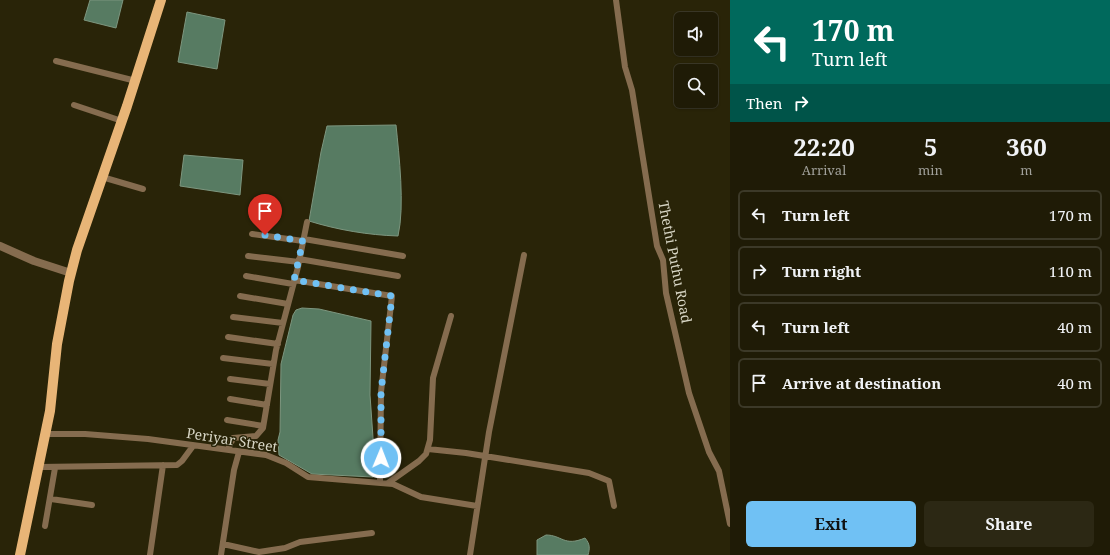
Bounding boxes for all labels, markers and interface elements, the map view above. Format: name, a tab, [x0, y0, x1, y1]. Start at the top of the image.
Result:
text: 170 m	[812, 11, 894, 49]
map controls	[674, 12, 718, 108]
button: sound	[674, 12, 718, 56]
icon: left	[746, 16, 798, 68]
text: Turn left	[812, 47, 887, 71]
button: search	[674, 64, 718, 108]
icon: right	[790, 92, 812, 114]
text: Then	[746, 93, 782, 113]
text: 22:20	[793, 130, 855, 163]
text: 5	[924, 130, 937, 163]
text: 360	[1006, 130, 1047, 163]
text: Arrival	[802, 161, 846, 179]
text: min	[918, 161, 943, 179]
text: m	[1020, 161, 1033, 179]
pin	[248, 194, 282, 235]
street label: Thethi Puthu Road	[654, 199, 697, 325]
icon: arrive	[254, 200, 276, 222]
icon: left	[748, 204, 770, 226]
text: Turn left	[782, 205, 850, 225]
text: 170 m	[1049, 205, 1092, 225]
icon: right	[748, 260, 770, 282]
text: Turn right	[782, 261, 861, 281]
text: 110 m	[1049, 261, 1092, 281]
icon: left	[748, 316, 770, 338]
text: Turn left	[782, 317, 850, 337]
text: 40 m	[1057, 317, 1092, 337]
icon: arrive	[748, 372, 770, 394]
text: Arrive at destination	[782, 373, 941, 393]
text: 40 m	[1057, 373, 1092, 393]
street label: Periyar Street	[185, 423, 279, 456]
position arrow	[360, 437, 402, 479]
button: Exit	[746, 501, 916, 547]
button: Share	[924, 501, 1094, 547]

